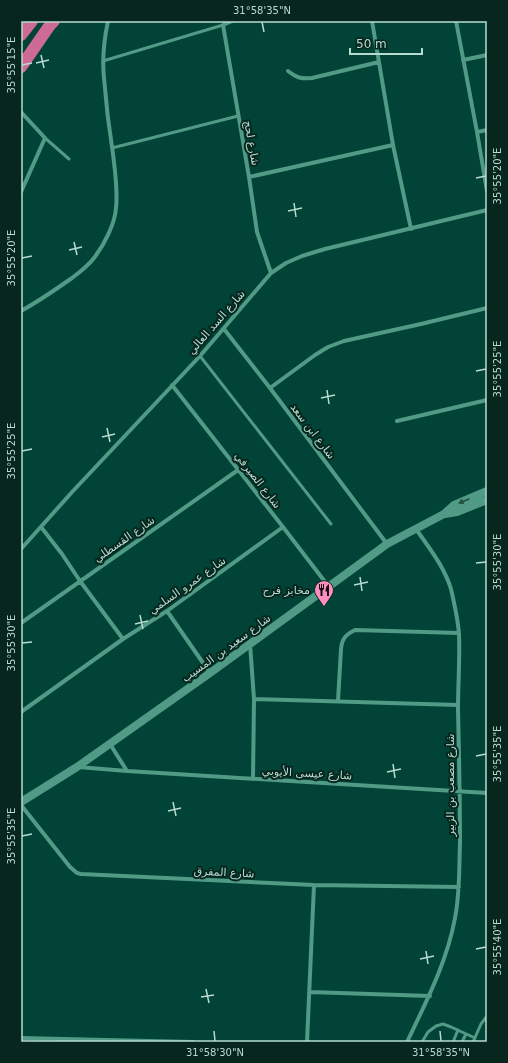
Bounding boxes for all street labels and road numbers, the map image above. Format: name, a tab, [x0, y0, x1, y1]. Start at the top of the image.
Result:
street label: شارع لحج	[241, 120, 262, 167]
street label: شارع السد العالي	[185, 287, 248, 357]
street label: شارع ابن سعد	[287, 401, 338, 462]
street label: شارع الصيرفي	[232, 450, 284, 511]
street label: شارع القسطلي	[91, 514, 157, 565]
street label: شارع عمرو السلمي	[146, 554, 228, 617]
street label: شارع سعيد بن المسيب	[179, 612, 273, 685]
street label: شارع مصعب بن الزبير	[444, 734, 457, 837]
street label: شارع عيسى الأيوبي	[261, 764, 353, 782]
street label: شارع المفرق	[193, 864, 255, 881]

